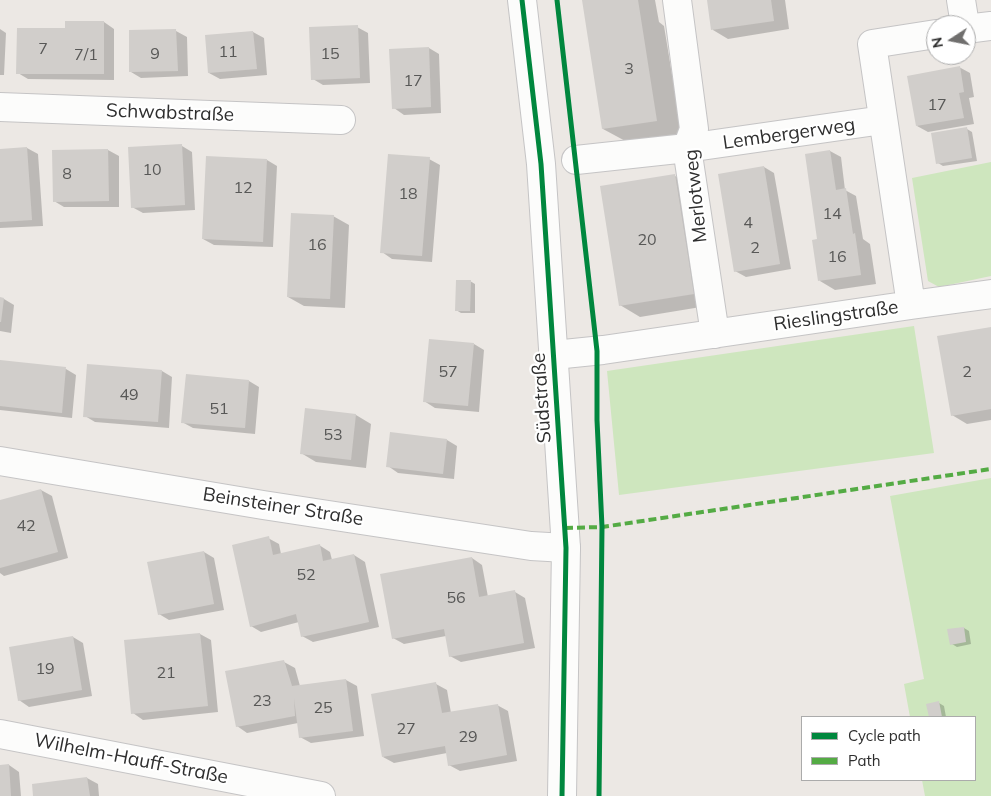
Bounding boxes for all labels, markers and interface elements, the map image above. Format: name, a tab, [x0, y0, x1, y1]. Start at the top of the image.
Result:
north arrow	[926, 15, 976, 65]
text: N	[927, 36, 947, 50]
house number: 7	[38, 39, 48, 59]
house number: 11	[218, 42, 238, 62]
house number: 9	[150, 44, 160, 64]
house number: 15	[320, 44, 340, 64]
house number: 7/1	[74, 45, 98, 65]
house number: 3	[624, 59, 634, 79]
house number: 17	[403, 71, 423, 91]
house number: 17	[927, 95, 947, 115]
street label: Schwabstraße	[106, 99, 234, 127]
street label: Lembergerweg	[721, 113, 857, 155]
street label: Merlotweg	[680, 148, 712, 244]
house number: 10	[142, 160, 162, 180]
house number: 8	[62, 164, 72, 184]
house number: 12	[233, 178, 253, 198]
house number: 18	[398, 184, 418, 204]
house number: 14	[822, 204, 842, 224]
house number: 4	[743, 213, 753, 233]
house number: 20	[637, 230, 657, 250]
house number: 16	[307, 235, 327, 255]
house number: 2	[750, 238, 760, 258]
house number: 16	[827, 247, 847, 267]
street label: Rieslingstraße	[772, 296, 900, 336]
street label: Südstraße	[527, 352, 557, 444]
house number: 57	[438, 362, 458, 382]
house number: 2	[962, 362, 972, 382]
house number: 49	[119, 385, 139, 405]
house number: 51	[209, 399, 229, 419]
house number: 53	[323, 425, 343, 445]
street label: Beinsteiner Straße	[201, 483, 365, 531]
house number: 42	[16, 516, 36, 536]
house number: 52	[296, 565, 316, 585]
house number: 56	[446, 588, 466, 608]
house number: 19	[35, 659, 55, 679]
house number: 21	[156, 663, 176, 683]
house number: 23	[252, 691, 272, 711]
house number: 25	[313, 698, 333, 718]
legend	[801, 716, 976, 781]
house number: 27	[396, 719, 416, 739]
text: Cycle path	[848, 726, 921, 745]
house number: 29	[458, 727, 478, 747]
street label: Wilhelm-Hauff-Straße	[32, 729, 230, 789]
text: Path	[848, 751, 880, 770]

